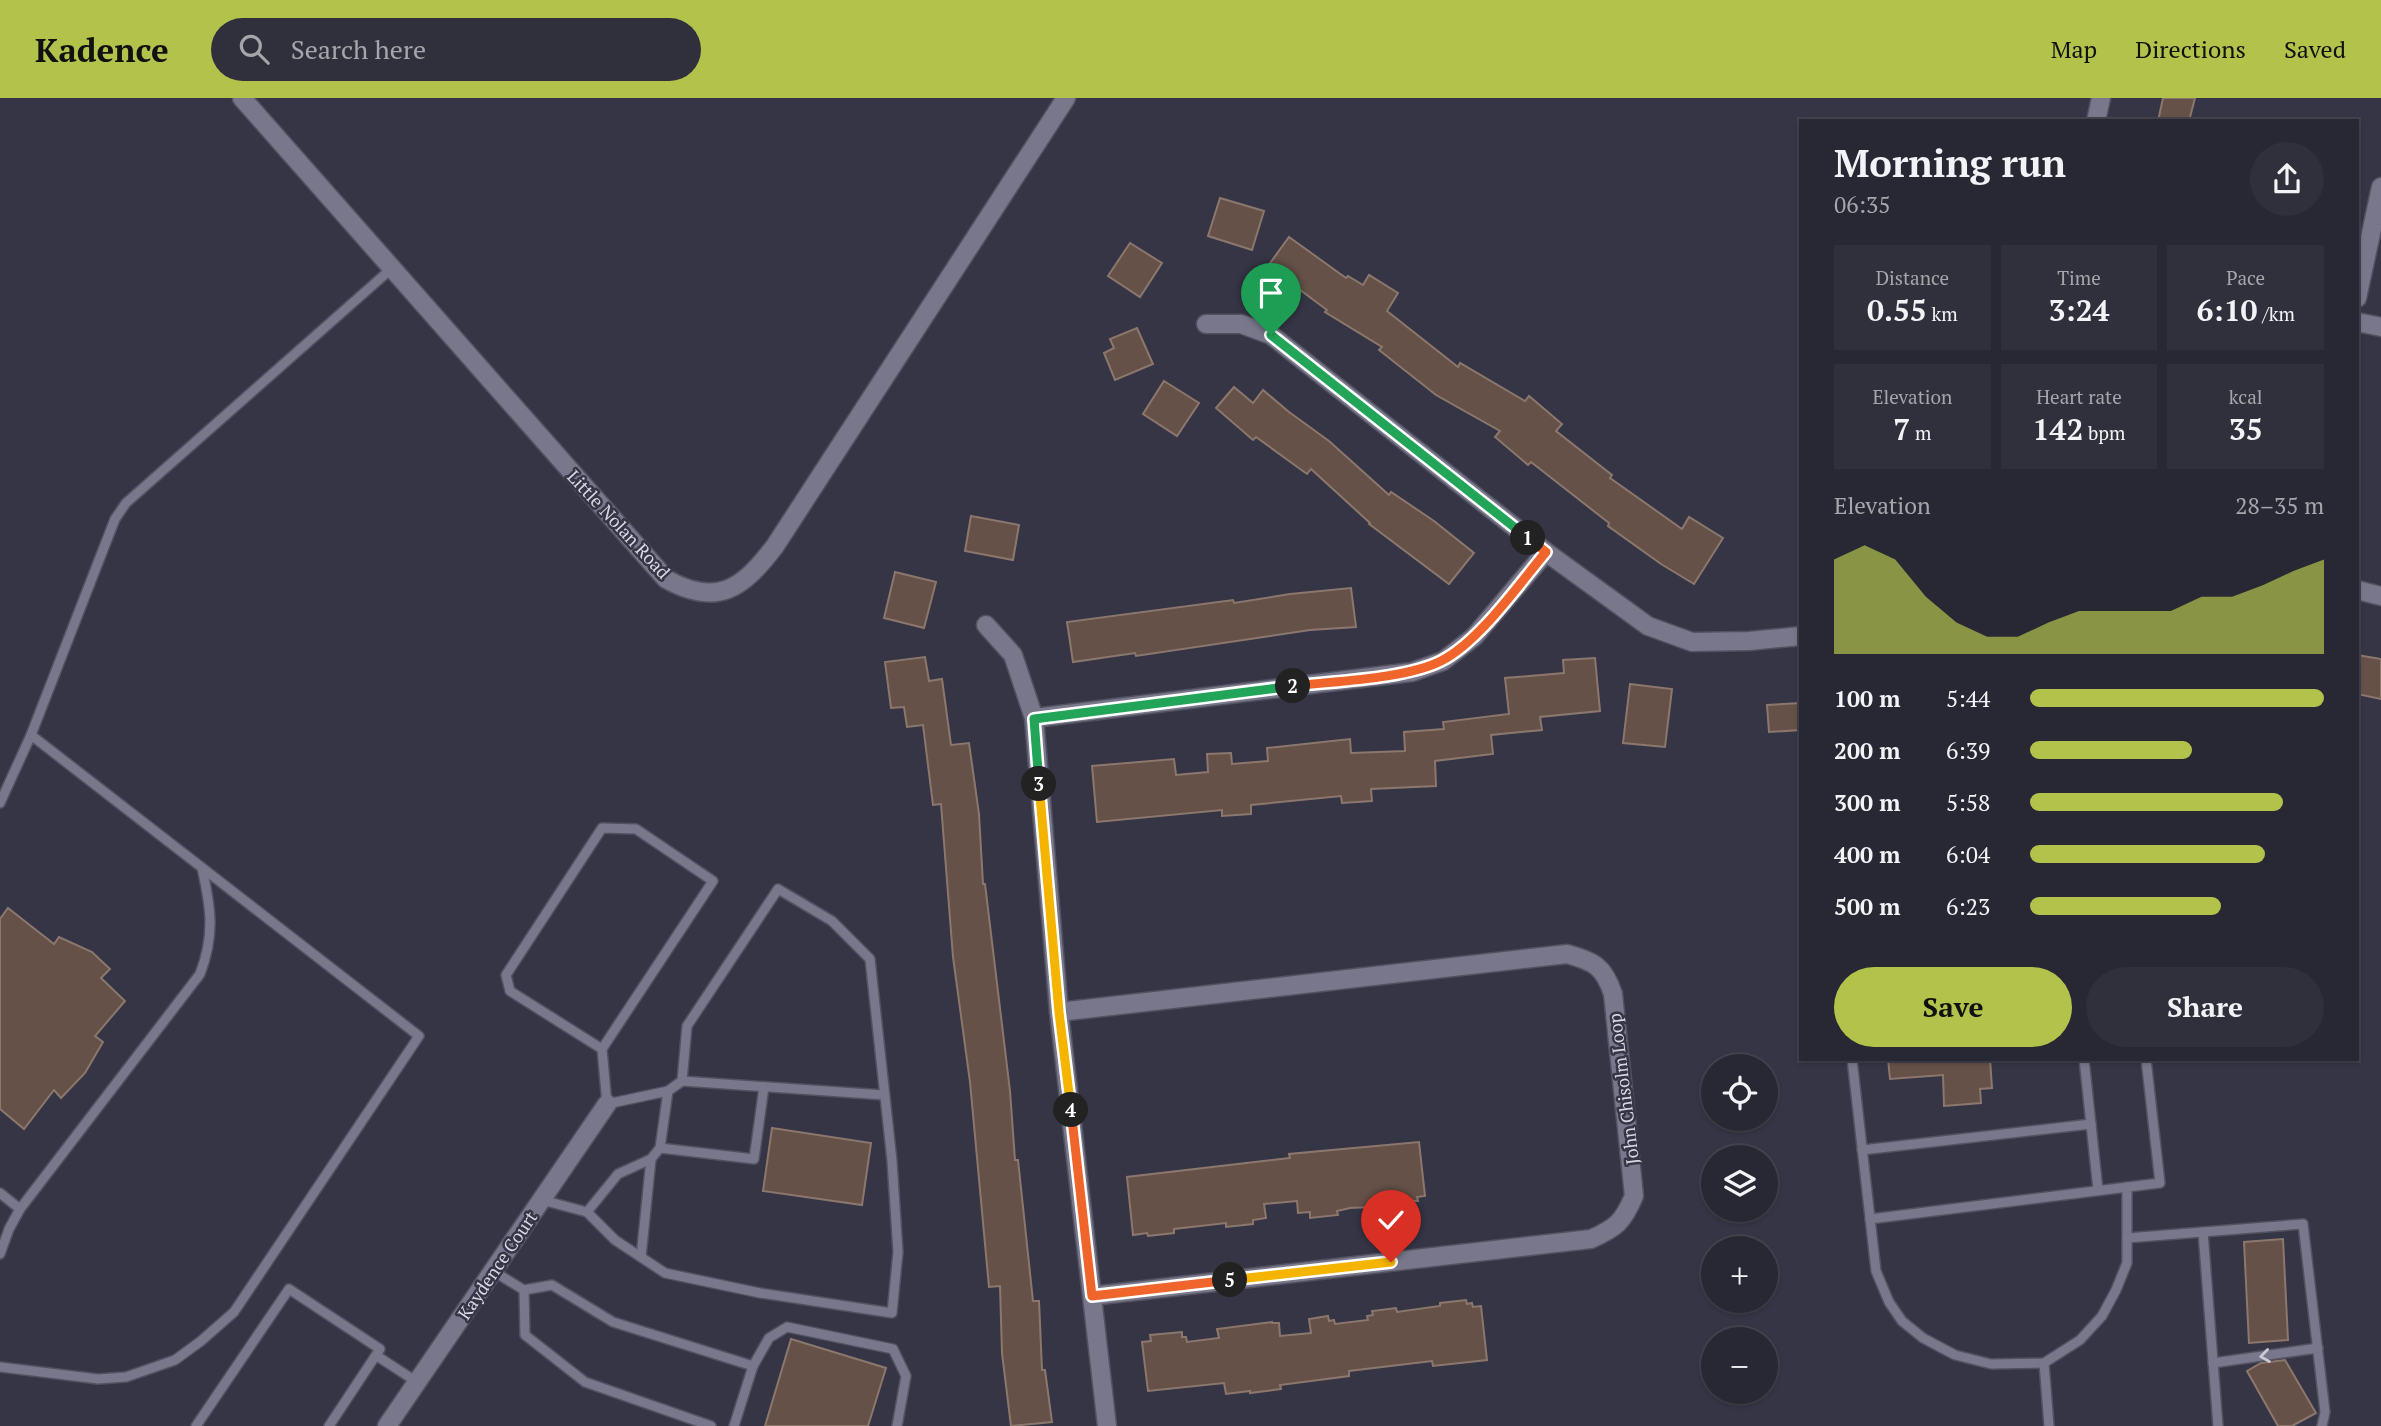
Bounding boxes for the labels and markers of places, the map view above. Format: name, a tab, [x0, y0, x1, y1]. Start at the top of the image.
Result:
pin	[1241, 263, 1301, 335]
pin: 1	[1510, 520, 1546, 556]
pin: 2	[1276, 668, 1310, 704]
pin: 3	[1021, 766, 1056, 802]
pin: 4	[1054, 1093, 1088, 1128]
pin	[1361, 1190, 1421, 1262]
pin: 5	[1212, 1262, 1248, 1298]

